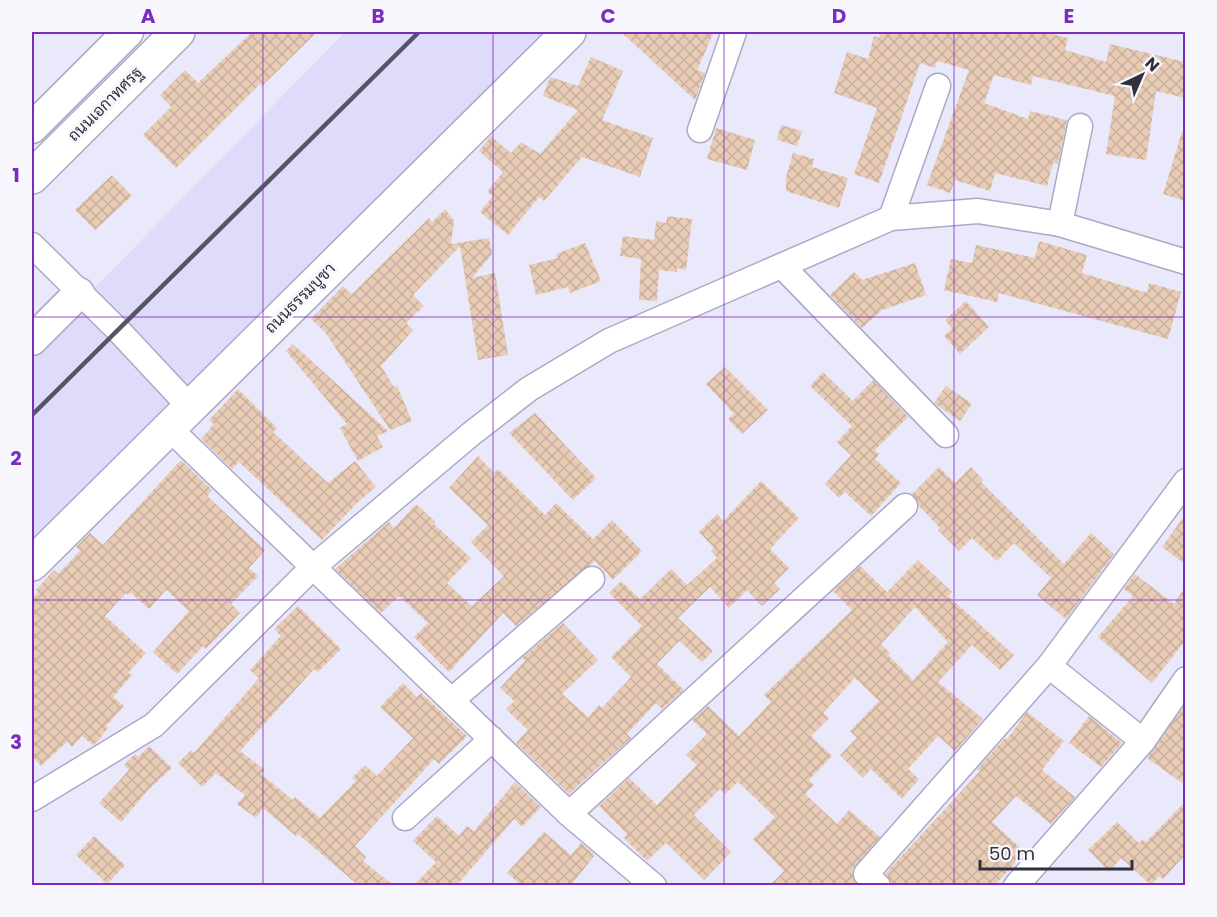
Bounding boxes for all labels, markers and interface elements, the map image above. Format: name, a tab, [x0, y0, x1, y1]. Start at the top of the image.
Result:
text: A	[141, 2, 156, 30]
text: B	[371, 2, 385, 30]
text: C	[600, 2, 616, 30]
text: D	[832, 2, 846, 30]
text: E	[1064, 2, 1074, 30]
north arrow	[1112, 45, 1172, 105]
text: N	[1140, 52, 1164, 77]
street label: ถนนเอกาทศรฐ	[62, 61, 148, 147]
text: 1	[12, 161, 20, 189]
street label: ถนนธรรมบูชา	[260, 258, 340, 338]
text: 2	[10, 444, 22, 472]
text: 3	[10, 728, 22, 756]
scale bar	[980, 833, 1132, 871]
text: 50 m	[989, 841, 1035, 866]

